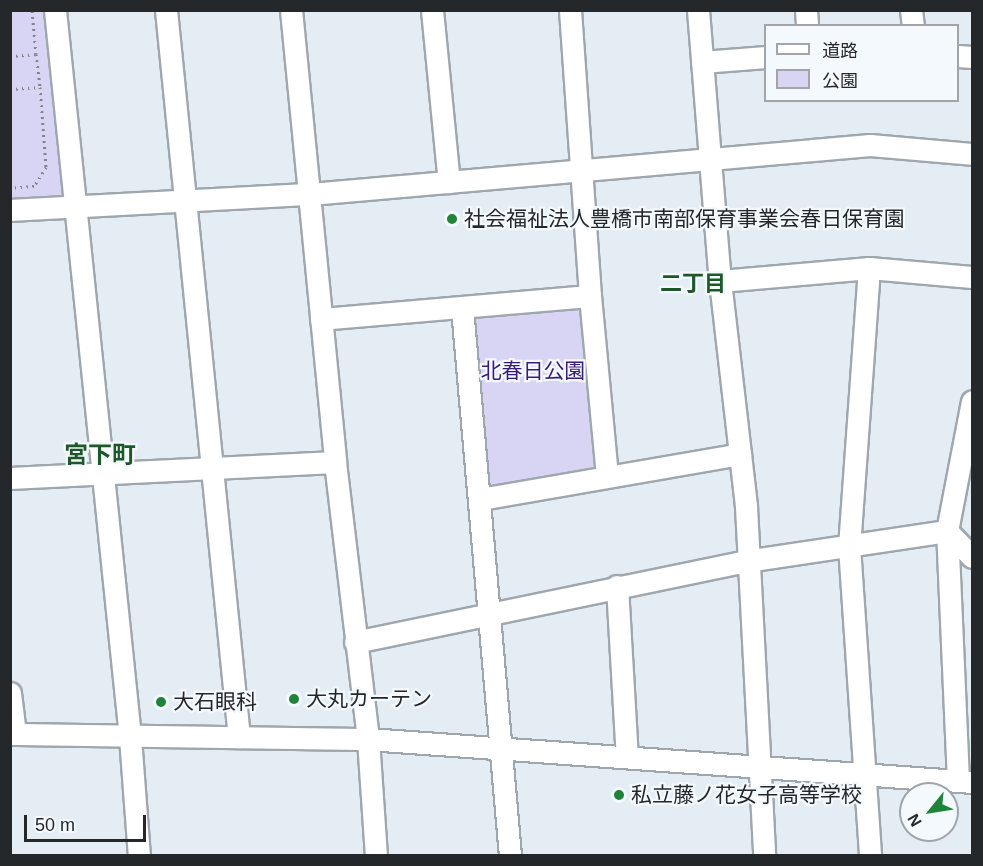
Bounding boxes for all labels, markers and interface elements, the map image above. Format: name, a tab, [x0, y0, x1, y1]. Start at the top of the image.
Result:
legend	[764, 24, 959, 102]
text: 道路	[822, 41, 858, 61]
text: 公園	[822, 71, 858, 91]
place label: 社会福祉法人豊橋市南部保育事業会春日保育園	[464, 206, 905, 232]
marker: 社会福祉法人豊橋市南部保育事業会春日保育園	[445, 212, 459, 226]
district label: 二丁目	[660, 271, 726, 297]
park label: 北春日公園	[481, 358, 585, 384]
district label: 宮下町	[64, 441, 136, 469]
place label: 大丸カーテン	[306, 686, 432, 712]
place label: 大石眼科	[173, 689, 257, 715]
marker: 大丸カーテン	[287, 692, 301, 706]
marker: 大石眼科	[154, 695, 168, 709]
place label: 私立藤ノ花女子高等学校	[631, 782, 862, 808]
north arrow	[899, 782, 959, 842]
marker: 私立藤ノ花女子高等学校	[612, 788, 626, 802]
scale bar	[27, 803, 148, 841]
text: N	[904, 811, 925, 830]
text: 50 m	[35, 815, 75, 835]

